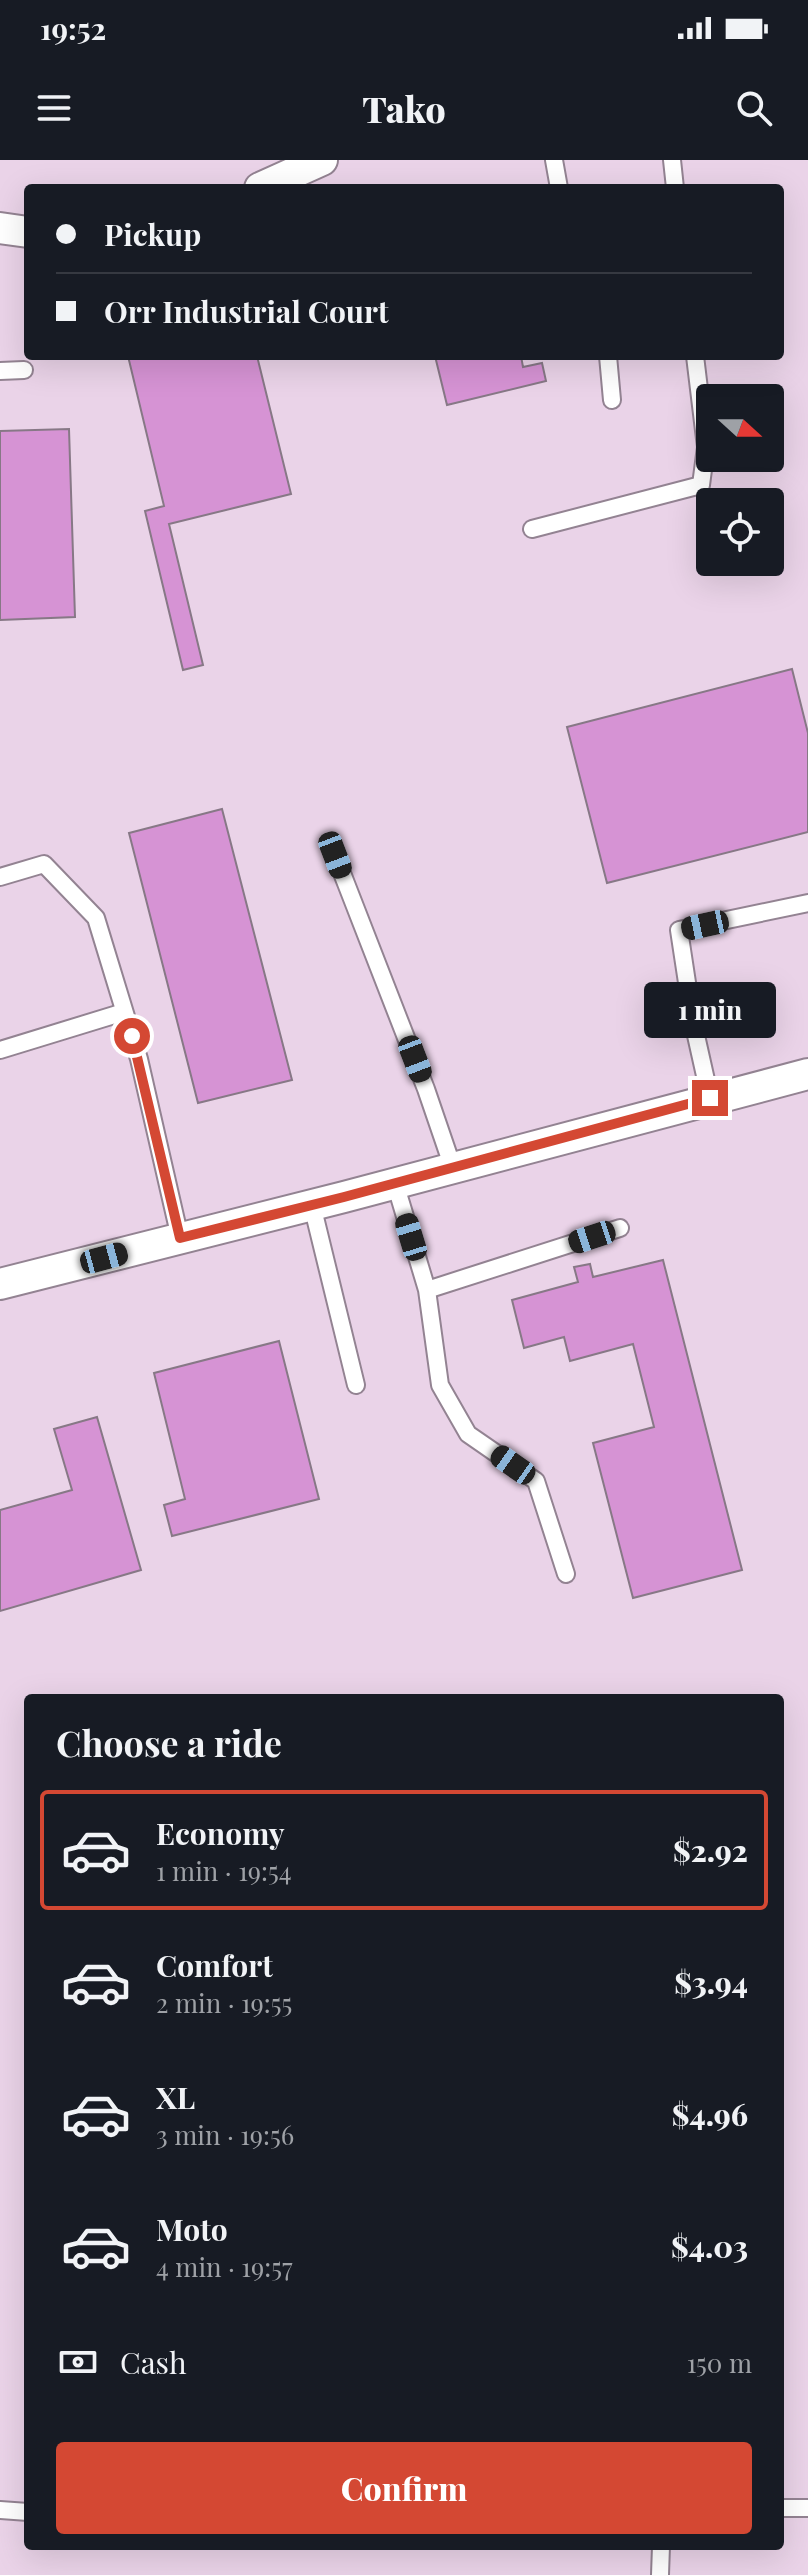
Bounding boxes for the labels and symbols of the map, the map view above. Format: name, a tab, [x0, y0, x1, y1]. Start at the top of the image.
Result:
north arrow	[696, 384, 784, 472]
car	[315, 828, 355, 882]
car	[679, 908, 731, 942]
callout: 1 min	[644, 982, 776, 1038]
route start	[114, 1018, 150, 1054]
car	[395, 1032, 435, 1086]
route end	[692, 1080, 728, 1116]
car	[393, 1211, 429, 1263]
car	[565, 1218, 619, 1256]
car	[78, 1240, 130, 1276]
car	[486, 1441, 540, 1489]

